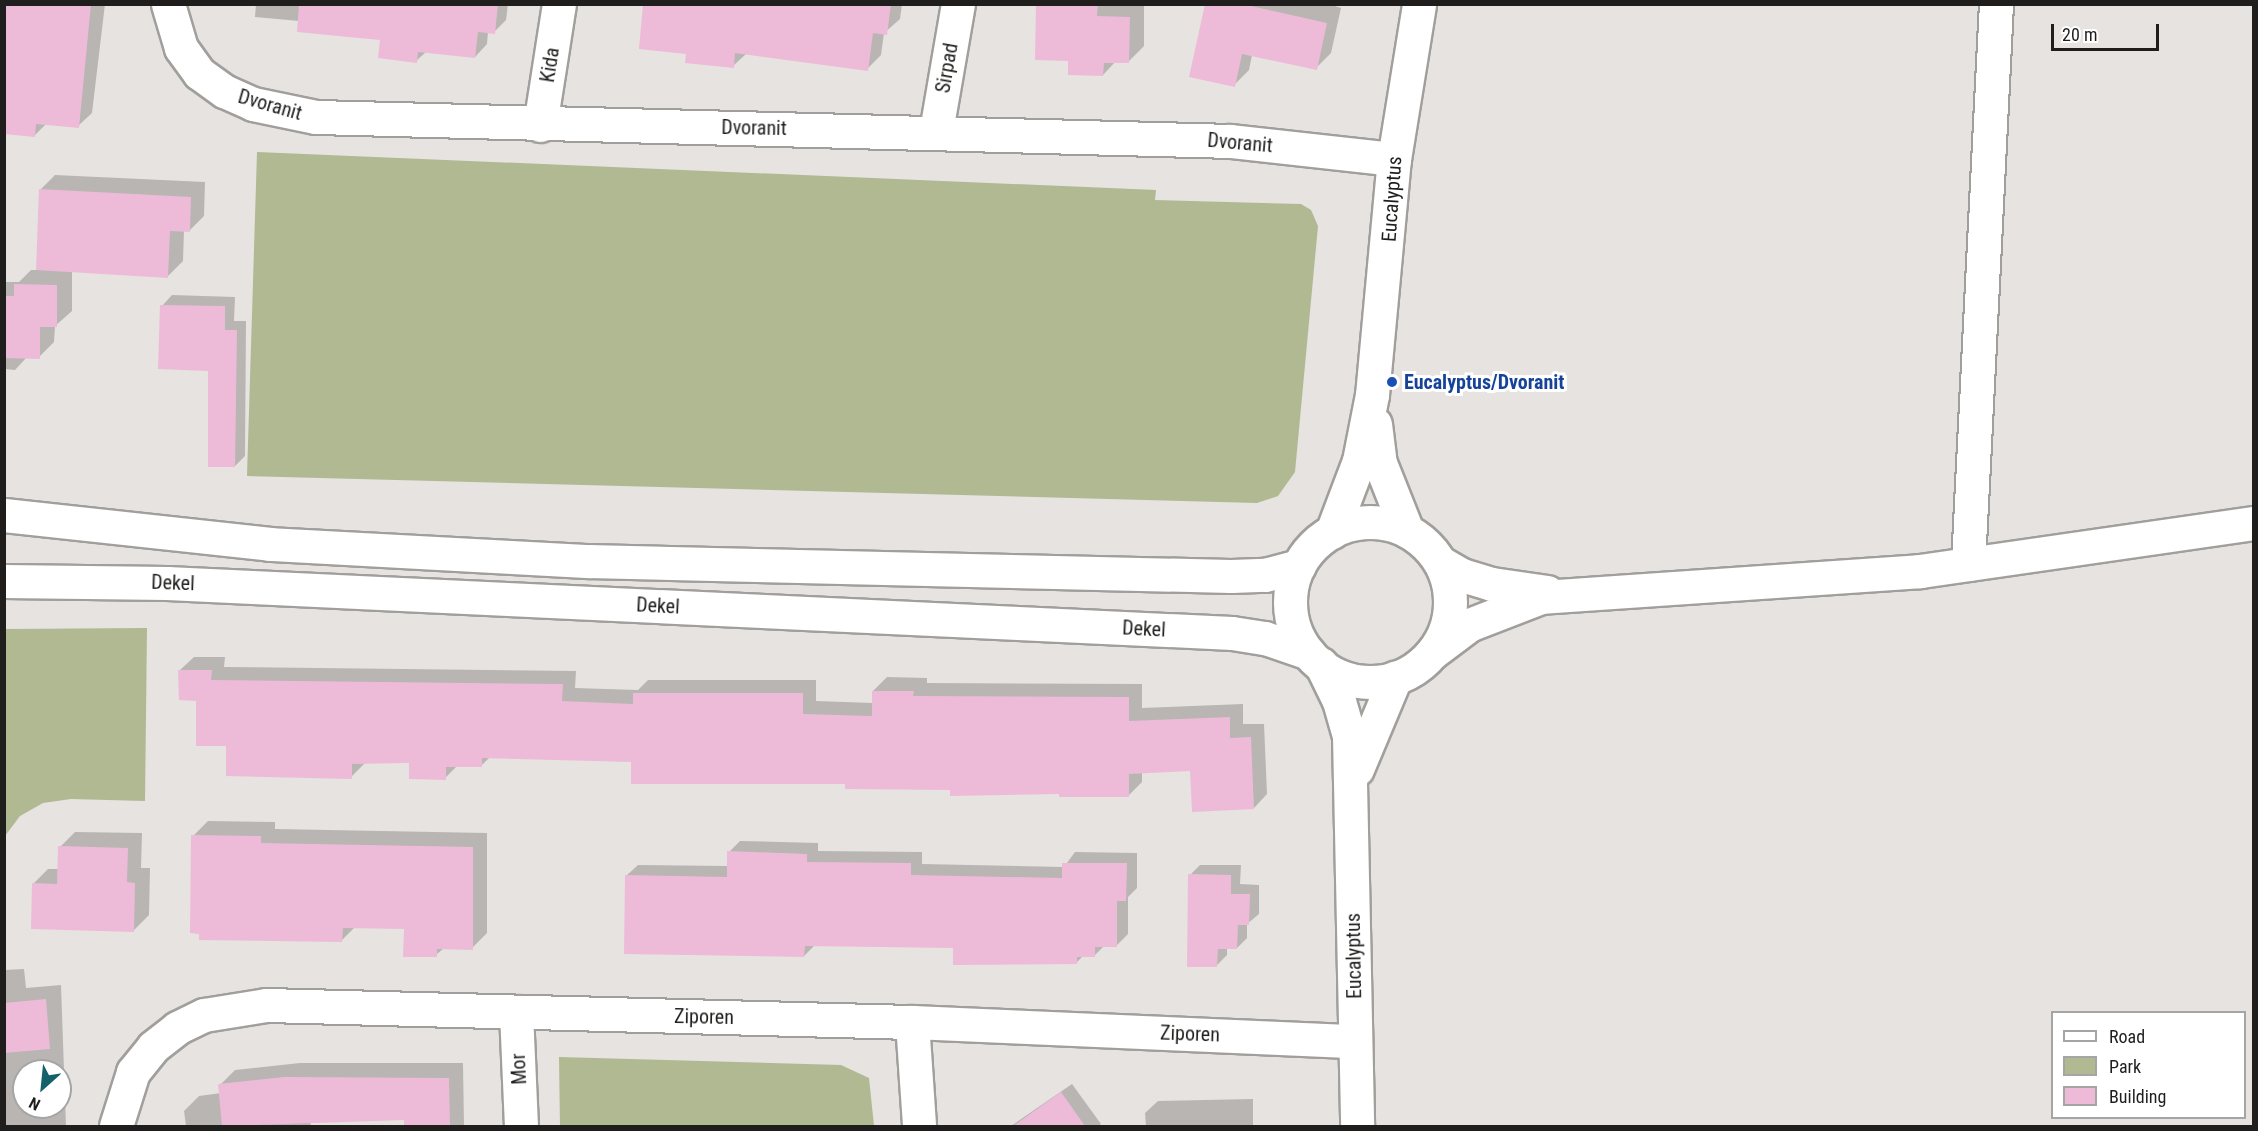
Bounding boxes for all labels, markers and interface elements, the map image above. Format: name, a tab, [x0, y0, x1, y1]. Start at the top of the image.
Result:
scale bar	[2054, 12, 2162, 50]
text: 20 m	[2062, 24, 2097, 45]
street label: Sirpad	[931, 41, 963, 95]
street label: Kida	[535, 46, 565, 84]
street label: Dvoranit	[235, 84, 305, 126]
street label: Dvoranit	[721, 115, 787, 141]
street label: Dvoranit	[1206, 128, 1274, 158]
street label: Eucalyptus	[1377, 155, 1407, 243]
place label: Eucalyptus/Dvoranit	[1404, 370, 1564, 394]
marker: Eucalyptus/Dvoranit	[1385, 375, 1399, 389]
street label: Dekel	[151, 570, 195, 596]
street label: Dekel	[636, 593, 680, 619]
street label: Dekel	[1122, 616, 1166, 642]
street label: Eucalyptus	[1341, 913, 1367, 999]
street label: Ziporen	[674, 1004, 734, 1030]
legend	[2051, 1011, 2246, 1119]
street label: Ziporen	[1160, 1021, 1220, 1047]
text: Road	[2109, 1026, 2145, 1047]
street label: Mor	[506, 1053, 532, 1085]
text: Park	[2109, 1056, 2141, 1077]
north arrow	[12, 1059, 72, 1119]
text: Building	[2109, 1086, 2166, 1107]
text: N	[26, 1093, 43, 1114]

